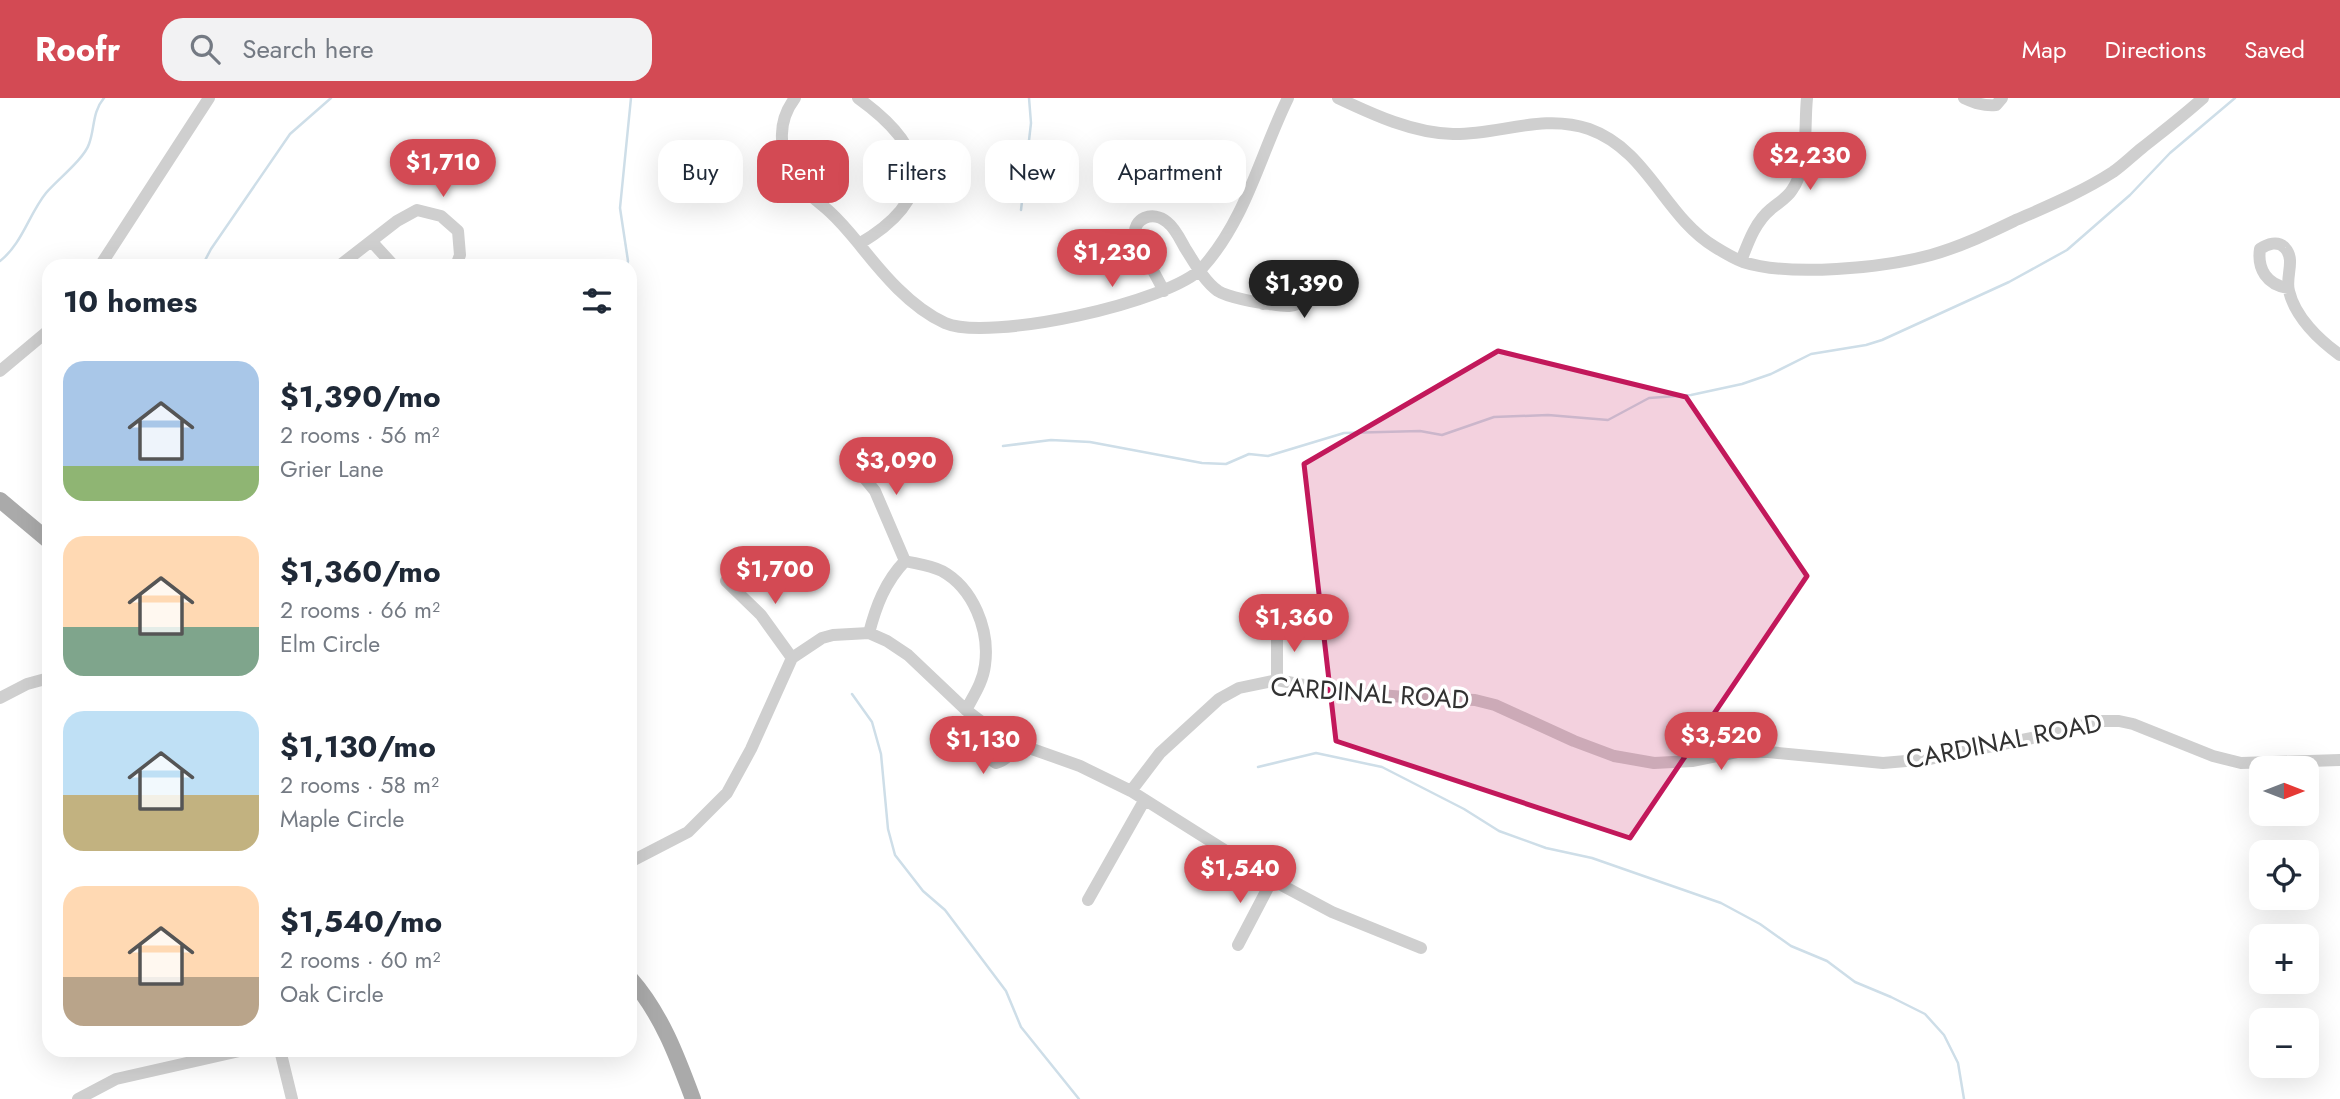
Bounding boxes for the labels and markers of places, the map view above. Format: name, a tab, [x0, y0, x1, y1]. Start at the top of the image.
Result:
pin: $2,230	[1753, 132, 1867, 192]
pin: $1,710	[386, 140, 500, 199]
pin: $1,230	[1055, 230, 1169, 289]
pin: $1,390	[1247, 260, 1361, 320]
pin: $3,090	[839, 438, 953, 497]
pin: $1,700	[718, 546, 832, 606]
pin: $1,360	[1237, 594, 1351, 654]
pin: $3,520	[1664, 712, 1778, 772]
pin: $1,130	[926, 716, 1040, 776]
pin: $1,540	[1183, 846, 1297, 905]

